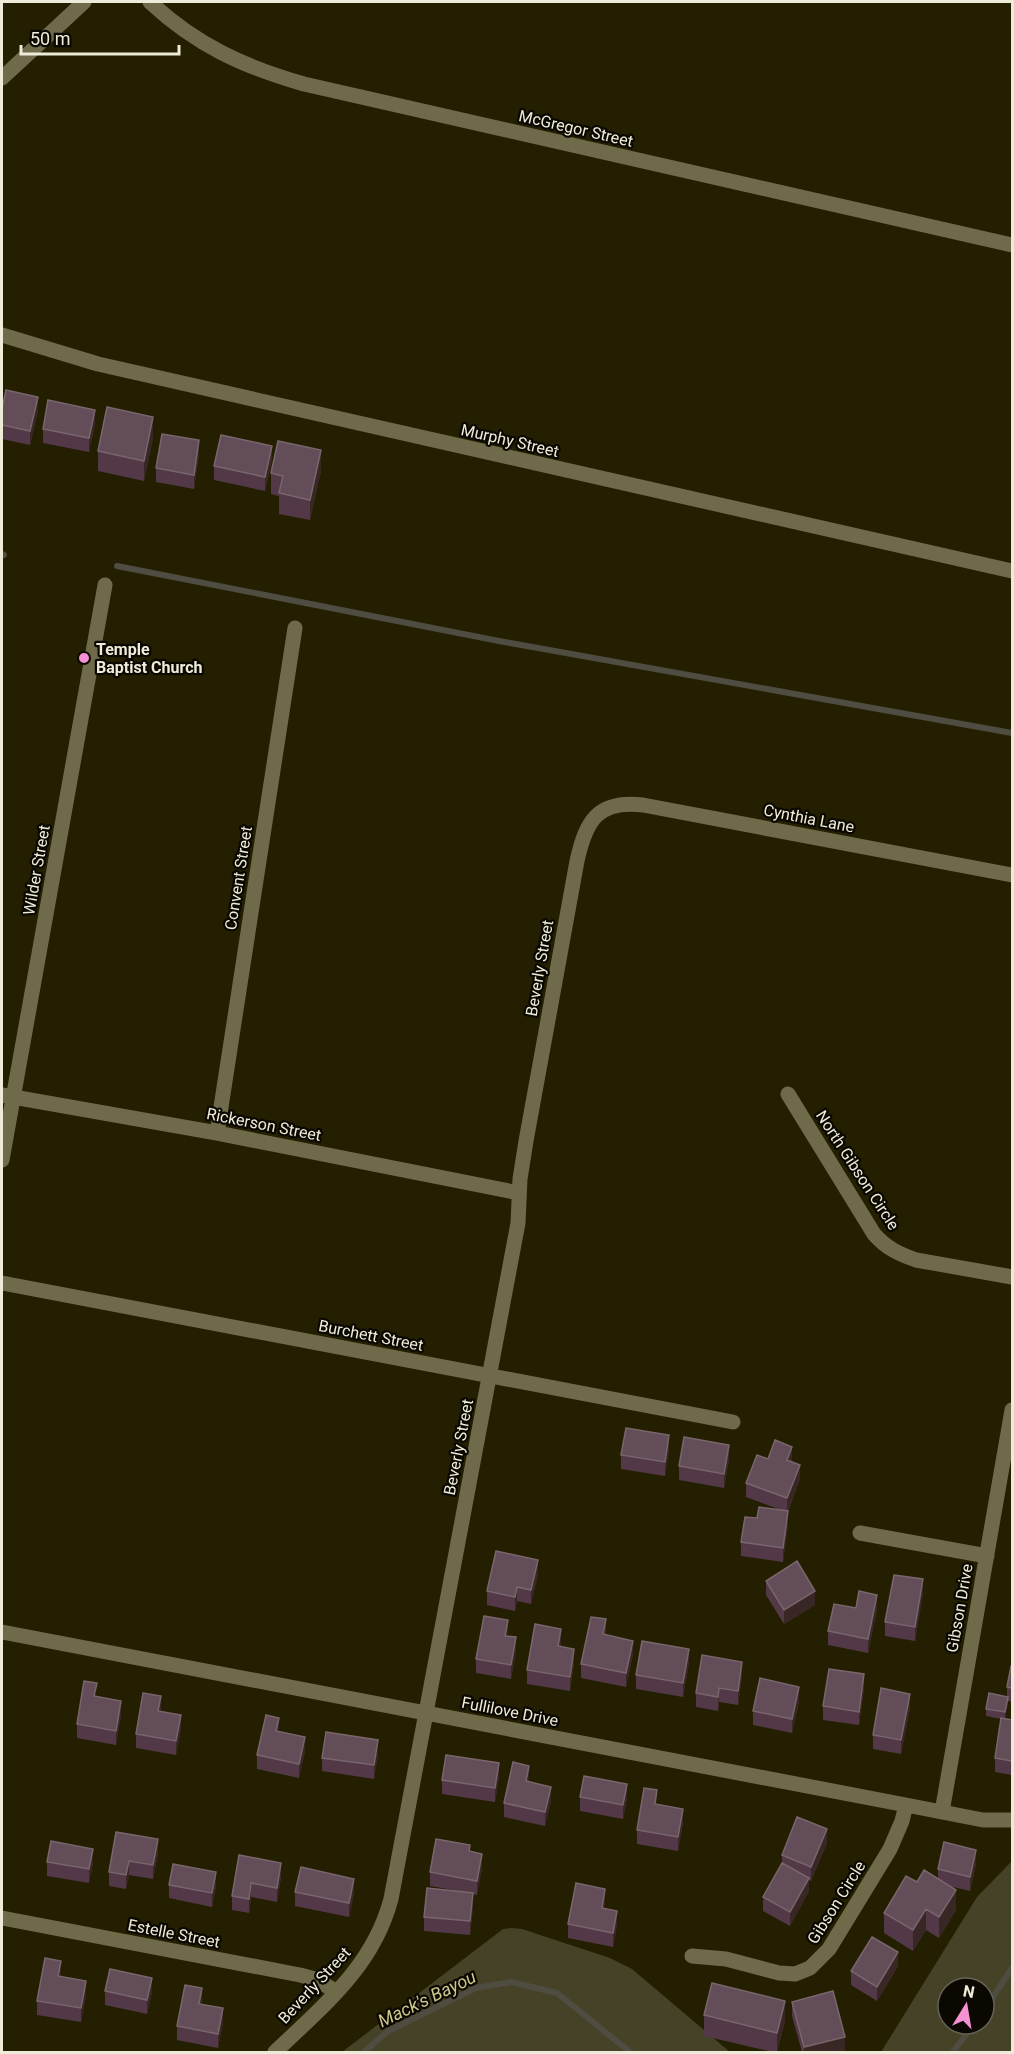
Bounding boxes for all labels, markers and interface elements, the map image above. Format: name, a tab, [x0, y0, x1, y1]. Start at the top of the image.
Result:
scale bar	[21, 18, 178, 56]
text: 50 m	[30, 28, 70, 49]
street label: McGregor Street	[517, 106, 635, 151]
street label: Murphy Street	[459, 420, 561, 461]
place label: Temple Baptist Church	[96, 640, 202, 677]
marker: Temple Baptist Church	[77, 651, 91, 665]
street label: Cynthia Lane	[762, 800, 856, 837]
street label: Wilder Street	[19, 824, 54, 917]
street label: Convent Street	[221, 825, 256, 931]
street label: Beverly Street	[522, 918, 557, 1018]
street label: Rickerson Street	[205, 1104, 323, 1145]
street label: North Gibson Circle	[812, 1107, 903, 1234]
street label: Burchett Street	[317, 1316, 425, 1355]
street label: Beverly Street	[440, 1397, 477, 1497]
street label: Gibson Drive	[942, 1562, 977, 1654]
street label: Fullilove Drive	[460, 1693, 560, 1730]
street label: Gibson Circle	[803, 1857, 869, 1947]
street label: Estelle Street	[126, 1915, 222, 1952]
street label: Beverly Street	[274, 1943, 355, 2027]
water label: Mack's Bayou	[374, 1966, 480, 2031]
north arrow	[936, 1976, 996, 2036]
text: N	[961, 1981, 976, 2002]

